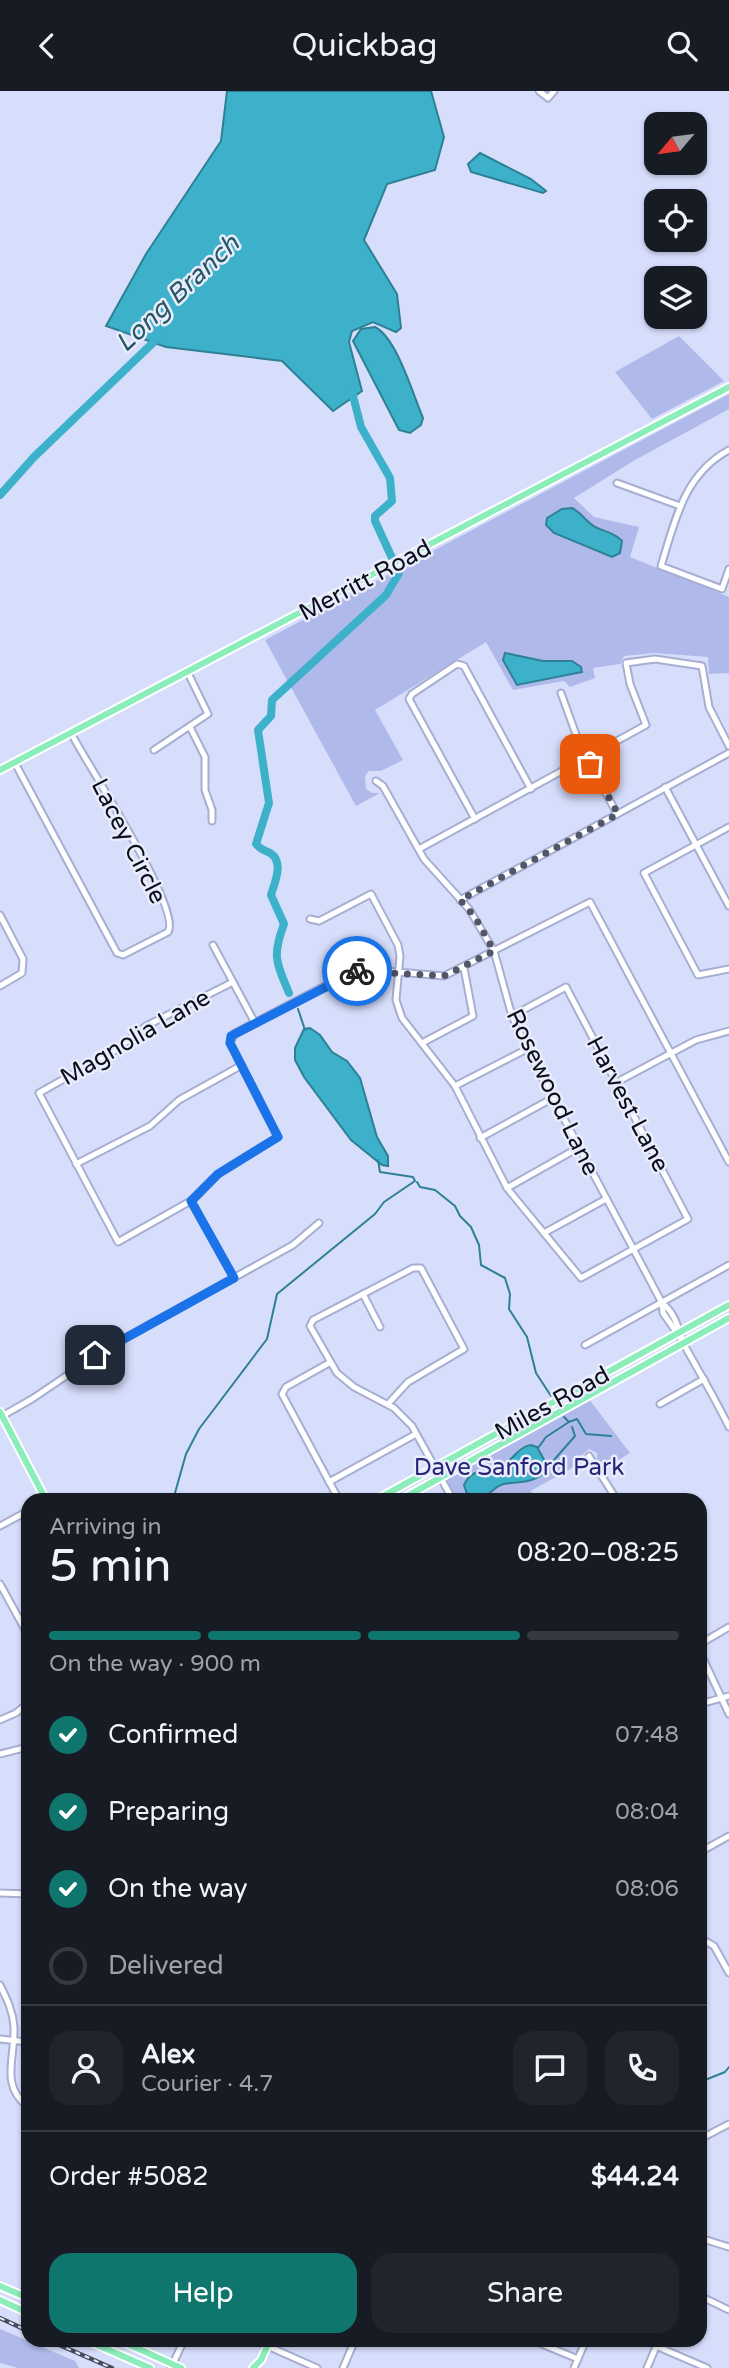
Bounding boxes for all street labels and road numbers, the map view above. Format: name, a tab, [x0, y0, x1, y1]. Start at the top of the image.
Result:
street label: Merritt Road	[294, 533, 436, 627]
street label: Lacey Circle	[85, 774, 172, 909]
street label: Magnolia Lane	[55, 983, 215, 1092]
street label: Rosewood Lane	[500, 1004, 605, 1180]
street label: Harvest Lane	[580, 1032, 675, 1177]
street label: Miles Road	[490, 1360, 615, 1447]

